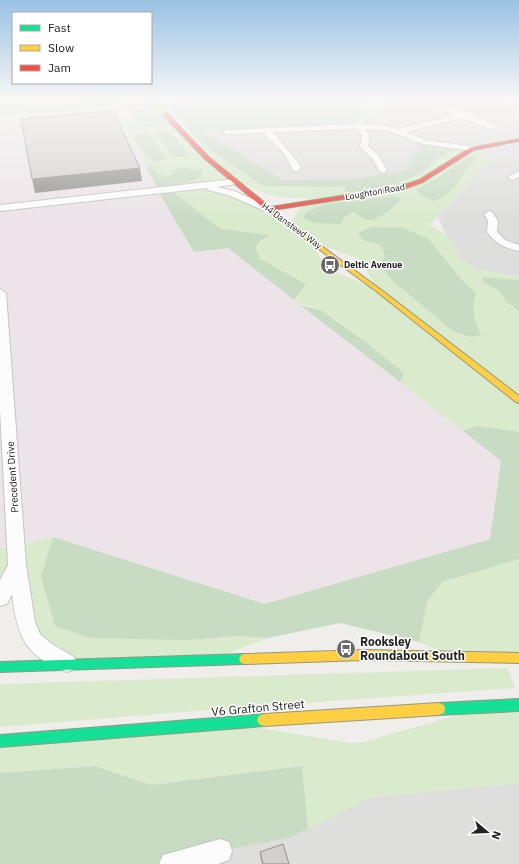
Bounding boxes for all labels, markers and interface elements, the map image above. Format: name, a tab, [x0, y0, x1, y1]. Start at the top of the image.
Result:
legend	[12, 12, 152, 84]
text: Fast	[48, 20, 71, 35]
text: Slow	[48, 40, 74, 55]
text: Jam	[48, 60, 71, 75]
street label: Loughton Road	[344, 181, 406, 202]
street label: H4 Dansteed Way	[260, 200, 325, 251]
bus stop icon: Deltic Avenue	[319, 254, 341, 276]
place label: Deltic Avenue	[344, 259, 402, 270]
street label: Precedent Drive	[3, 440, 21, 513]
place label: Rooksley Roundabout South	[360, 634, 465, 663]
bus stop icon: Rooksley Roundabout South	[335, 638, 357, 660]
street label: V6 Grafton Street	[211, 696, 305, 719]
north arrow	[467, 812, 507, 852]
text: N	[489, 829, 504, 841]

